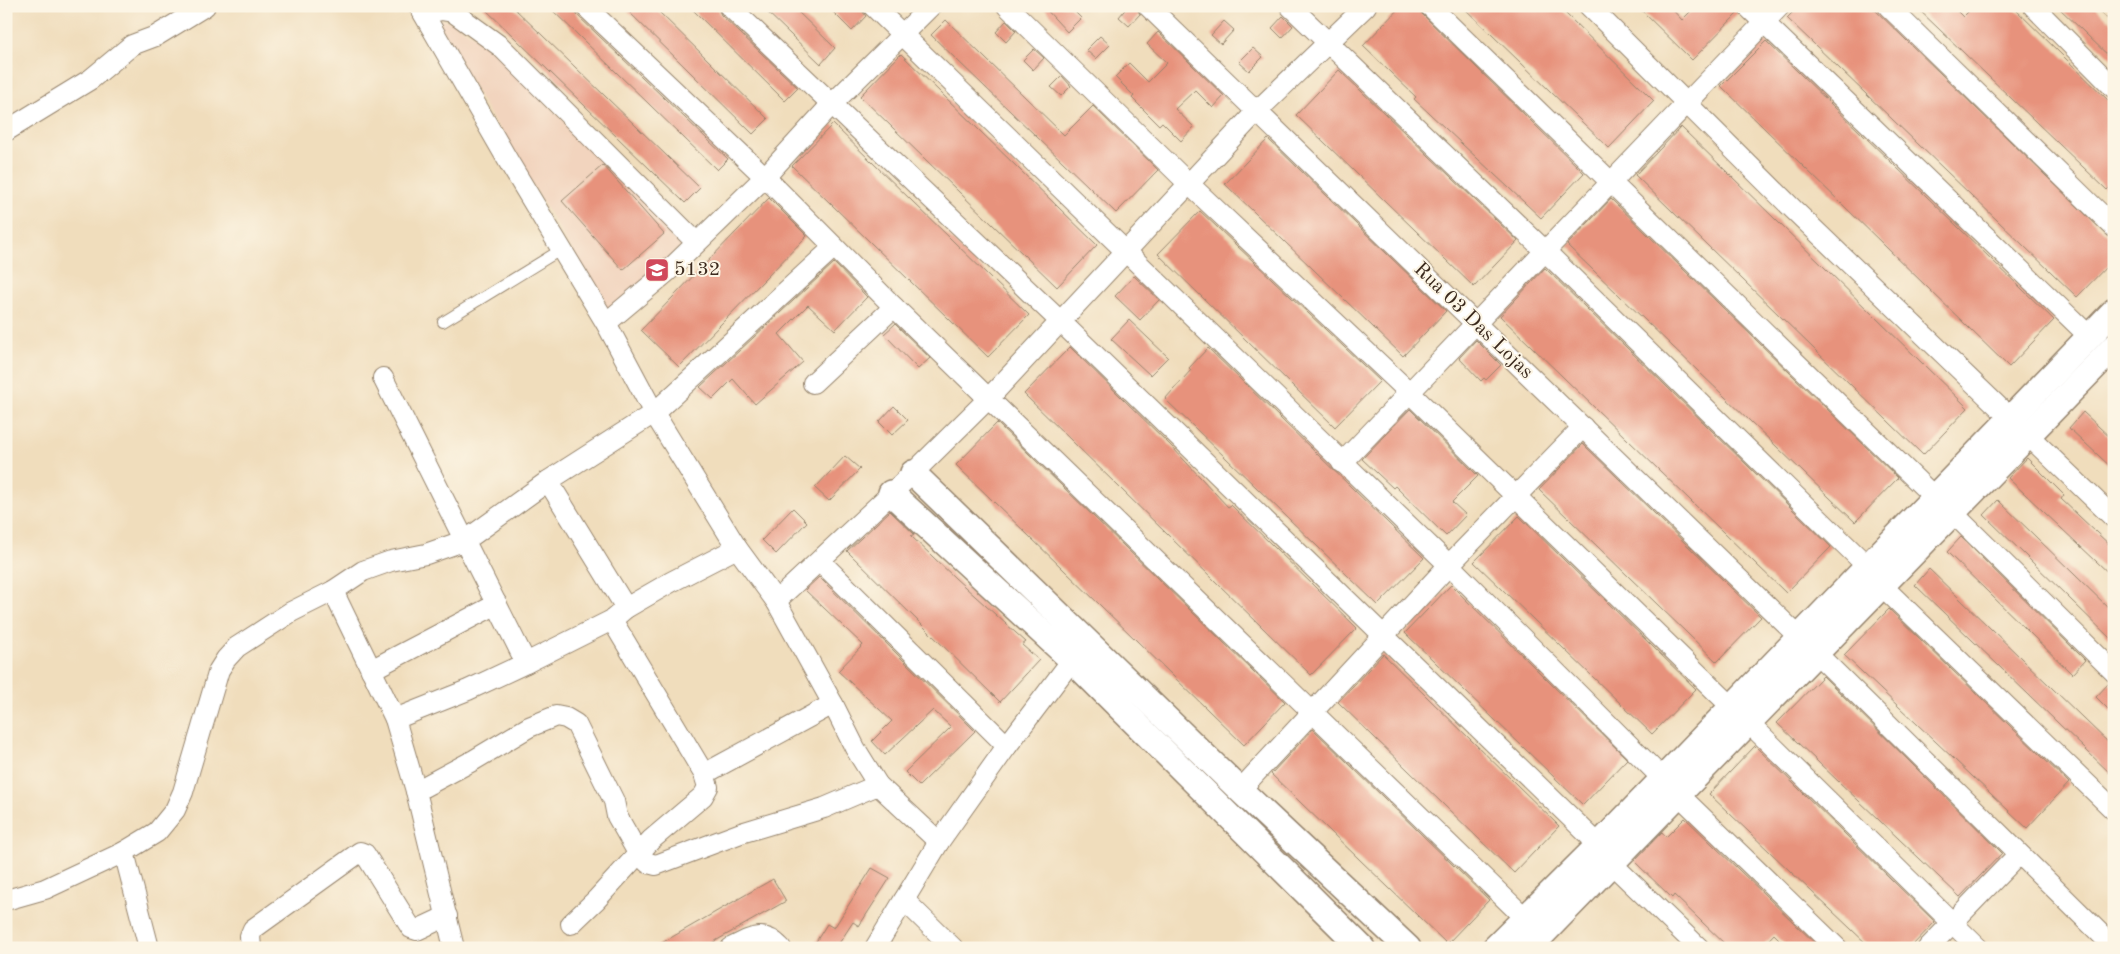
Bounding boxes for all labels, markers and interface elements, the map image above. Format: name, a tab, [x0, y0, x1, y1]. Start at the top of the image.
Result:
school or university icon: 5132	[644, 257, 670, 283]
street label: Rua 03 Das Lojas	[1409, 259, 1537, 383]
place label: 5132	[674, 260, 720, 280]

